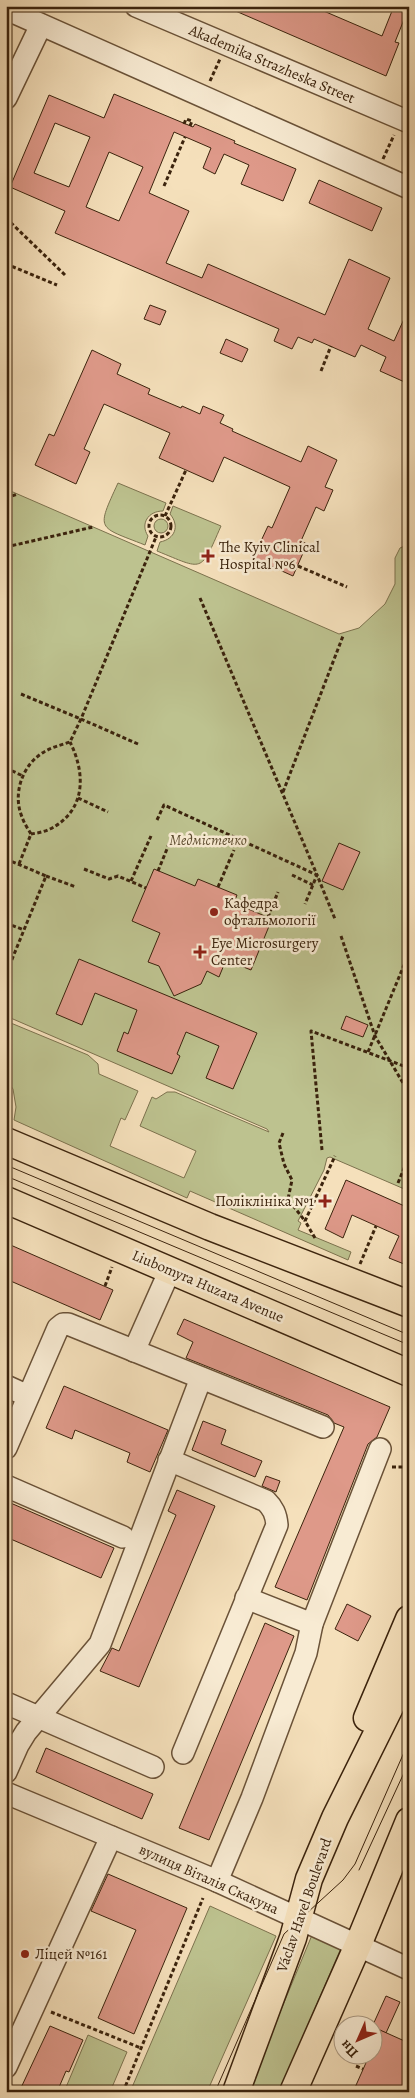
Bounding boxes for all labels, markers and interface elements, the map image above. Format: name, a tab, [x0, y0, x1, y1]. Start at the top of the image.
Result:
street label: Akademika Strazheska Street	[185, 20, 358, 108]
place label: The Kyiv Clinical Hospital №6	[219, 537, 320, 574]
marker: The Kyiv Clinical Hospital №6	[201, 549, 215, 563]
park label: Медмістечко	[169, 830, 247, 850]
place label: Кафедра офтальмології	[224, 893, 316, 930]
marker: Кафедра офтальмології	[208, 906, 220, 918]
place label: Eye Microsurgery Center	[211, 933, 319, 970]
marker: Eye Microsurgery Center	[193, 945, 207, 959]
place label: Поліклініка №1	[215, 1191, 314, 1211]
marker: Поліклініка №1	[318, 1194, 332, 1208]
street label: Liubomyra Huzara Avenue	[129, 1245, 287, 1327]
street label: Václav Havel Boulevard	[271, 1834, 337, 1976]
street label: вулиця Віталія Скакуна	[136, 1839, 282, 1919]
place label: Ліцей №161	[35, 1944, 107, 1964]
marker: Ліцей №161	[19, 1948, 31, 1960]
north arrow	[332, 2016, 382, 2066]
text: Пн	[336, 2036, 362, 2062]

